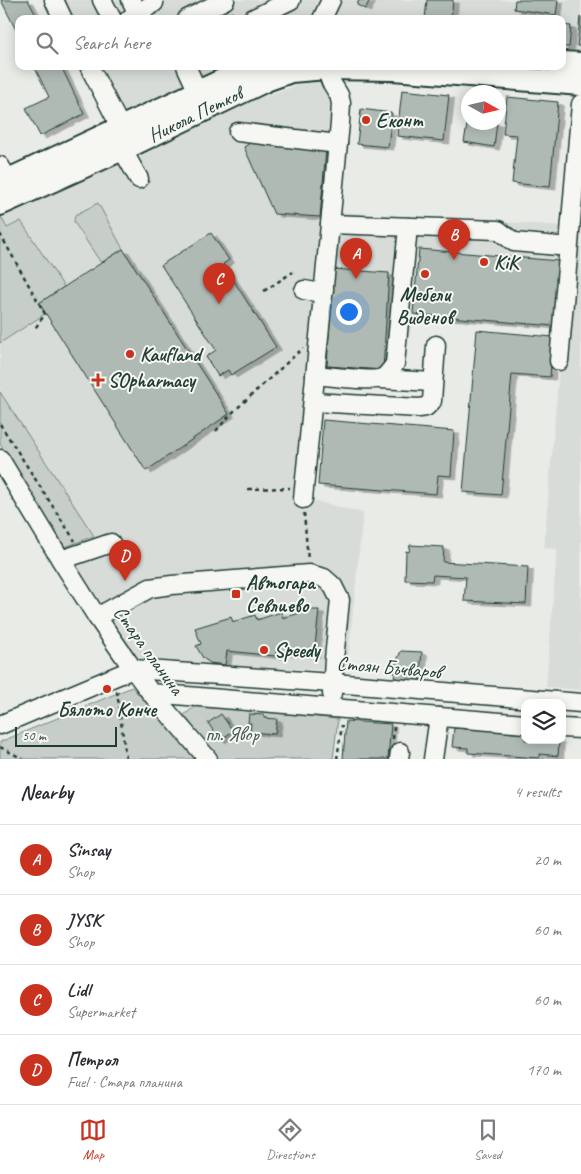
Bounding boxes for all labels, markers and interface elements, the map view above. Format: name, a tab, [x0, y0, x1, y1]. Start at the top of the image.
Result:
search box	[15, 15, 566, 70]
icon: search	[33, 29, 61, 57]
text: Search here	[73, 31, 150, 55]
street label: Никола Петков	[144, 80, 249, 148]
north arrow	[461, 85, 506, 130]
place label: Еконт	[376, 108, 424, 133]
marker: Еконт	[360, 114, 372, 126]
pin: B	[438, 219, 470, 260]
pin: A	[340, 238, 372, 279]
place label: KiK	[494, 250, 521, 275]
marker: KiK	[478, 256, 490, 268]
pin: C	[203, 263, 235, 304]
marker: Мебели Виденов	[419, 268, 431, 280]
place label: Мебели Виденов	[397, 282, 457, 330]
your location	[336, 299, 362, 325]
place label: Kaufland	[140, 342, 204, 367]
marker: Kaufland	[124, 348, 136, 360]
place label: SOpharmacy	[108, 368, 197, 393]
marker: SOpharmacy	[92, 374, 104, 386]
pin: D	[109, 540, 141, 581]
place label: Автогара Севлиево	[246, 570, 317, 618]
marker: Автогара Севлиево	[230, 588, 242, 600]
street label: Стара планина	[108, 601, 190, 701]
place label: Speedy	[274, 638, 322, 663]
marker: Speedy	[258, 644, 270, 656]
street label: Стоян Бъчваров	[336, 650, 447, 685]
marker: Бялото Конче	[101, 683, 113, 695]
place label: Бялото Конче	[58, 697, 158, 722]
map controls	[521, 699, 566, 744]
button: layers	[521, 699, 566, 744]
park label: пл. Явор	[205, 722, 260, 747]
scale bar	[15, 724, 118, 747]
text: 50 m	[22, 727, 46, 744]
text: Nearby	[20, 779, 73, 805]
text: 4 results	[514, 782, 561, 802]
text: Sinsay	[67, 838, 110, 862]
text: A	[32, 850, 40, 870]
text: 20 m	[534, 850, 561, 870]
text: Shop	[67, 862, 94, 882]
text: JYSK	[67, 908, 101, 932]
text: B	[32, 920, 40, 940]
text: 60 m	[534, 920, 561, 940]
text: Shop	[67, 932, 94, 952]
text: Lidl	[67, 978, 90, 1002]
text: C	[32, 990, 40, 1010]
text: 60 m	[534, 990, 561, 1010]
text: Supermarket	[67, 1002, 135, 1022]
text: Петрол	[67, 1048, 118, 1072]
text: D	[31, 1060, 41, 1080]
text: 170 m	[527, 1060, 561, 1080]
text: Fuel · Стара планина	[67, 1072, 182, 1092]
tab: Map	[79, 1116, 107, 1163]
tab: Directions	[266, 1116, 315, 1163]
tab: Saved	[474, 1116, 502, 1163]

